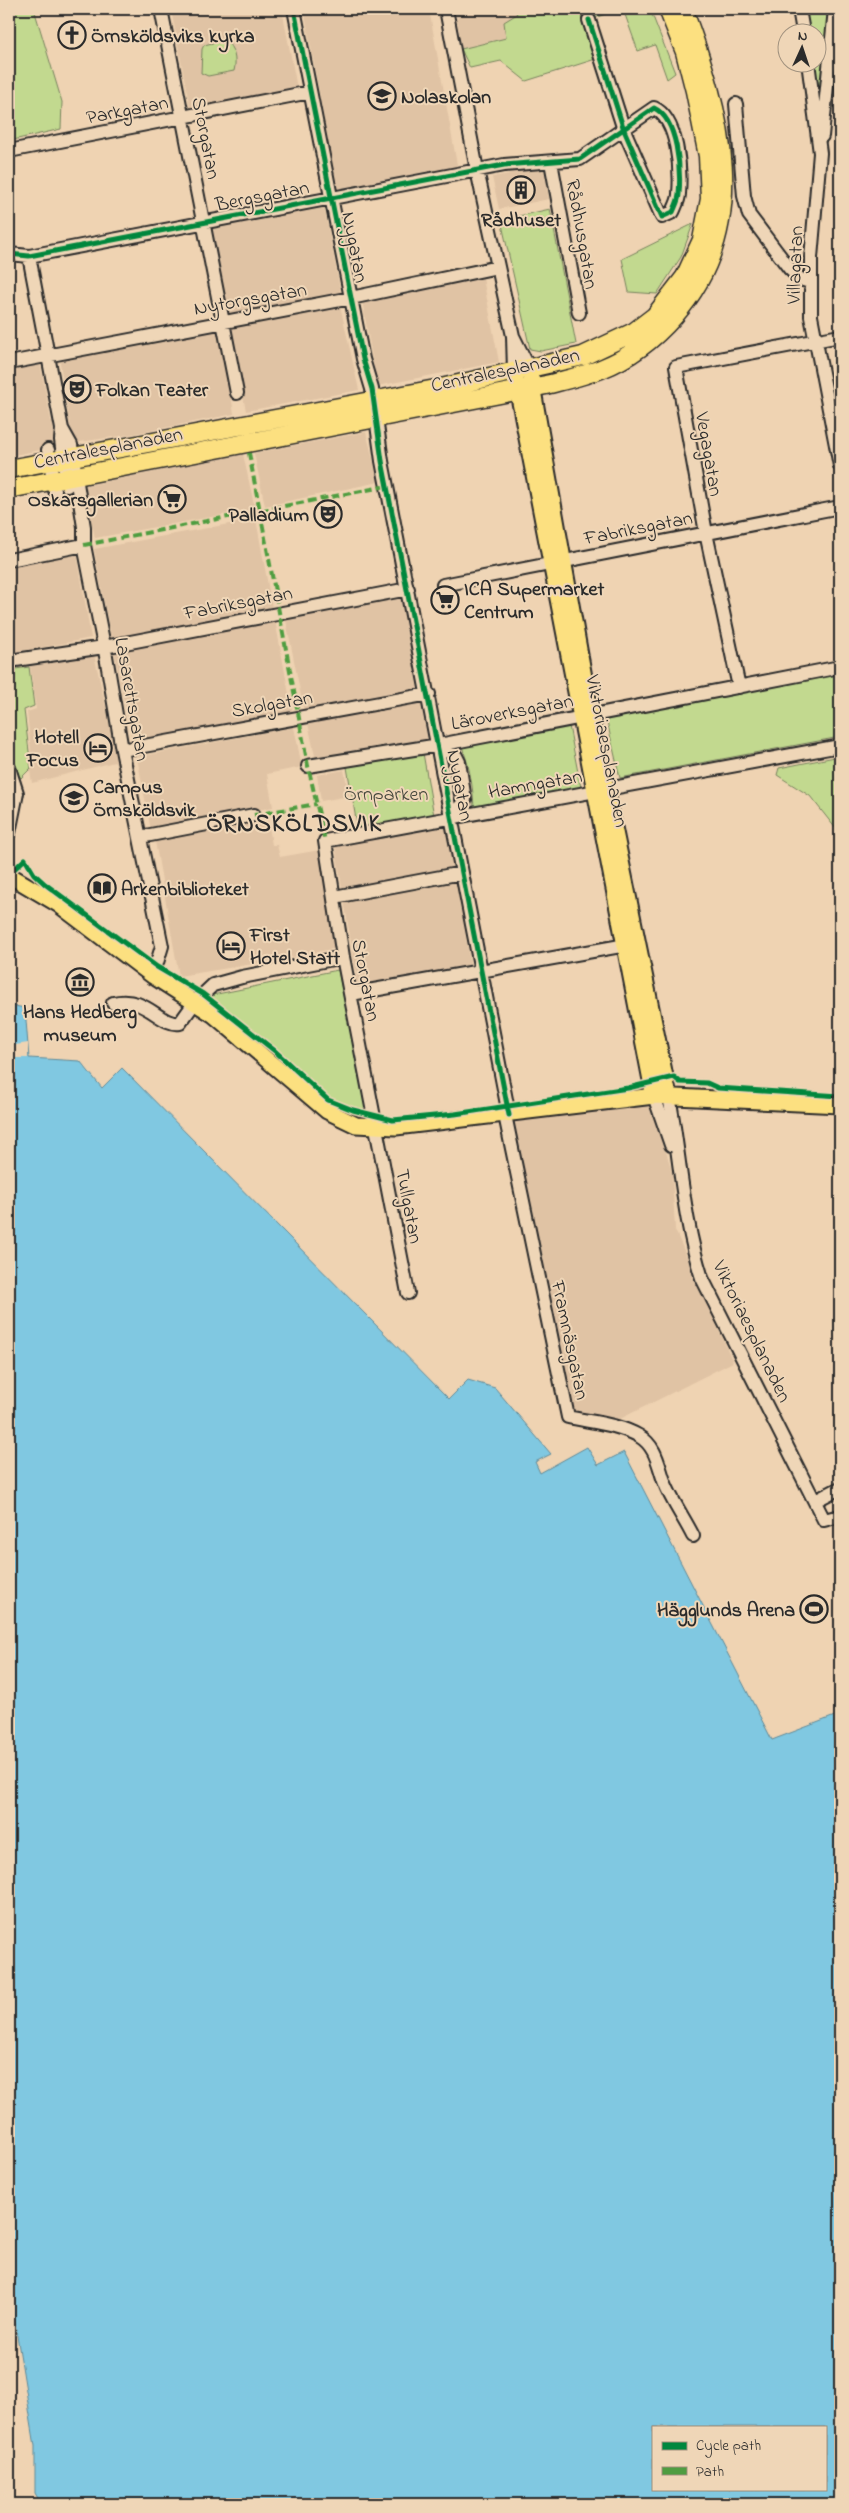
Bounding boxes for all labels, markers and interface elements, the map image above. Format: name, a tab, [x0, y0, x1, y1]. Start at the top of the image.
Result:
church icon: Örnsköldsviks kyrka	[57, 20, 87, 50]
north arrow	[776, 22, 826, 72]
place label: Örnsköldsviks kyrka	[91, 23, 255, 53]
text: N	[797, 26, 808, 47]
school or university icon: Nolaskolan	[367, 81, 397, 111]
place label: Nolaskolan	[401, 84, 491, 113]
street label: Parkgatan	[84, 89, 171, 135]
street label: Storgatan	[181, 95, 227, 182]
street label: Bergsgatan	[212, 174, 312, 222]
building icon: Rådhuset	[506, 175, 536, 205]
street label: Rådhusgatan	[556, 177, 605, 292]
place label: Rådhuset	[481, 207, 561, 236]
street label: Nygatan	[331, 209, 375, 286]
street label: Villagatan	[781, 225, 813, 306]
street label: Nytorgsgatan	[192, 276, 310, 326]
street label: Centralesplanaden	[429, 342, 583, 401]
theatre icon: Folkan Teater	[62, 374, 92, 404]
place label: Folkan Teater	[95, 377, 209, 406]
street label: Vegagatan	[685, 409, 729, 499]
street label: Centralesplanaden	[32, 421, 186, 478]
supermarket icon: Oskarsgallerian	[157, 484, 187, 514]
place label: Oskarsgallerian	[28, 487, 153, 517]
theatre icon: Palladium	[313, 499, 343, 529]
place label: Palladium	[229, 502, 309, 531]
street label: Fabriksgatan	[581, 505, 696, 555]
place label: ICA Supermarket Centrum	[464, 576, 604, 628]
street label: Fabriksgatan	[181, 580, 296, 630]
supermarket icon: ICA Supermarket Centrum	[430, 585, 460, 615]
street label: Lasarettsgatan	[104, 635, 156, 764]
street label: Viktoriaesplanaden	[576, 672, 635, 830]
street label: Skolgatan	[230, 684, 316, 728]
street label: Läroverksgatan	[449, 687, 576, 740]
place label: Hotell Focus	[26, 724, 79, 776]
hotel icon: Hotell Focus	[83, 733, 113, 763]
street label: Nygatan	[436, 747, 480, 824]
street label: Hamngatan	[486, 763, 585, 809]
place label: Campus Örnsköldsvik	[93, 774, 197, 826]
park label: Örnparken	[344, 781, 428, 810]
school or university icon: Campus Örnsköldsvik	[59, 783, 89, 813]
district label: ÖRNSKÖLDSVIK	[206, 807, 382, 843]
library icon: Arkenbiblioteket	[87, 873, 117, 903]
place label: Arkenbiblioteket	[121, 876, 249, 905]
place label: First Hotel Statt	[249, 922, 340, 974]
hotel icon: First Hotel Statt	[216, 931, 246, 961]
street label: Storgatan	[341, 937, 387, 1024]
museum icon: Hans Hedberg museum	[65, 967, 95, 997]
place label: Hans Hedberg museum	[23, 999, 137, 1051]
street label: Tullgatan	[385, 1167, 429, 1247]
street label: Viktoriaesplanaden	[703, 1255, 798, 1408]
street label: Framnäsgatan	[541, 1277, 595, 1403]
sports icon: Hägglunds Arena	[799, 1594, 829, 1624]
place label: Hägglunds Arena	[657, 1597, 795, 1627]
legend	[652, 2426, 826, 2490]
text: Cycle path	[696, 2435, 761, 2458]
text: Path	[696, 2461, 724, 2483]

